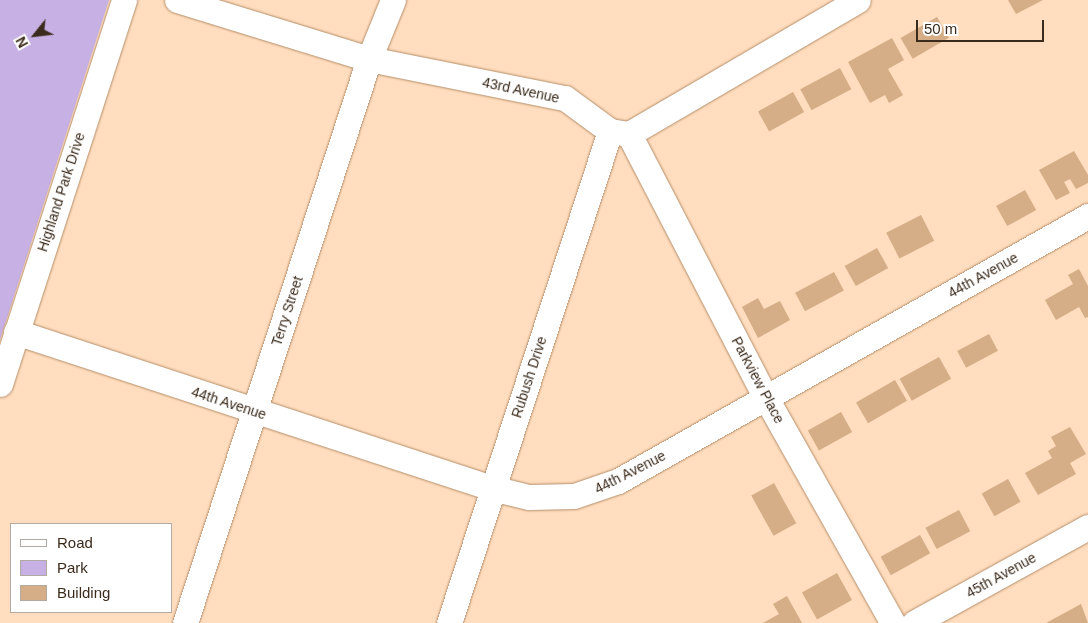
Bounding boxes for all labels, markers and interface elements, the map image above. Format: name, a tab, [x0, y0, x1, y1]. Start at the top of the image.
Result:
north arrow	[10, 10, 60, 60]
scale bar	[918, 10, 1046, 42]
text: 50 m	[924, 20, 957, 37]
text: N	[12, 34, 31, 51]
street label: 43rd Avenue	[481, 74, 561, 106]
street label: Highland Park Drive	[34, 130, 88, 254]
street label: 44th Avenue	[945, 249, 1021, 301]
street label: Terry Street	[268, 274, 306, 348]
street label: Rubush Drive	[508, 334, 550, 420]
street label: Parkview Place	[728, 334, 788, 426]
street label: 44th Avenue	[189, 383, 269, 423]
street label: 44th Avenue	[591, 447, 669, 497]
legend	[10, 523, 172, 613]
text: Road	[57, 534, 93, 551]
street label: 45th Avenue	[963, 549, 1039, 601]
text: Park	[57, 559, 88, 576]
text: Building	[57, 584, 110, 601]

